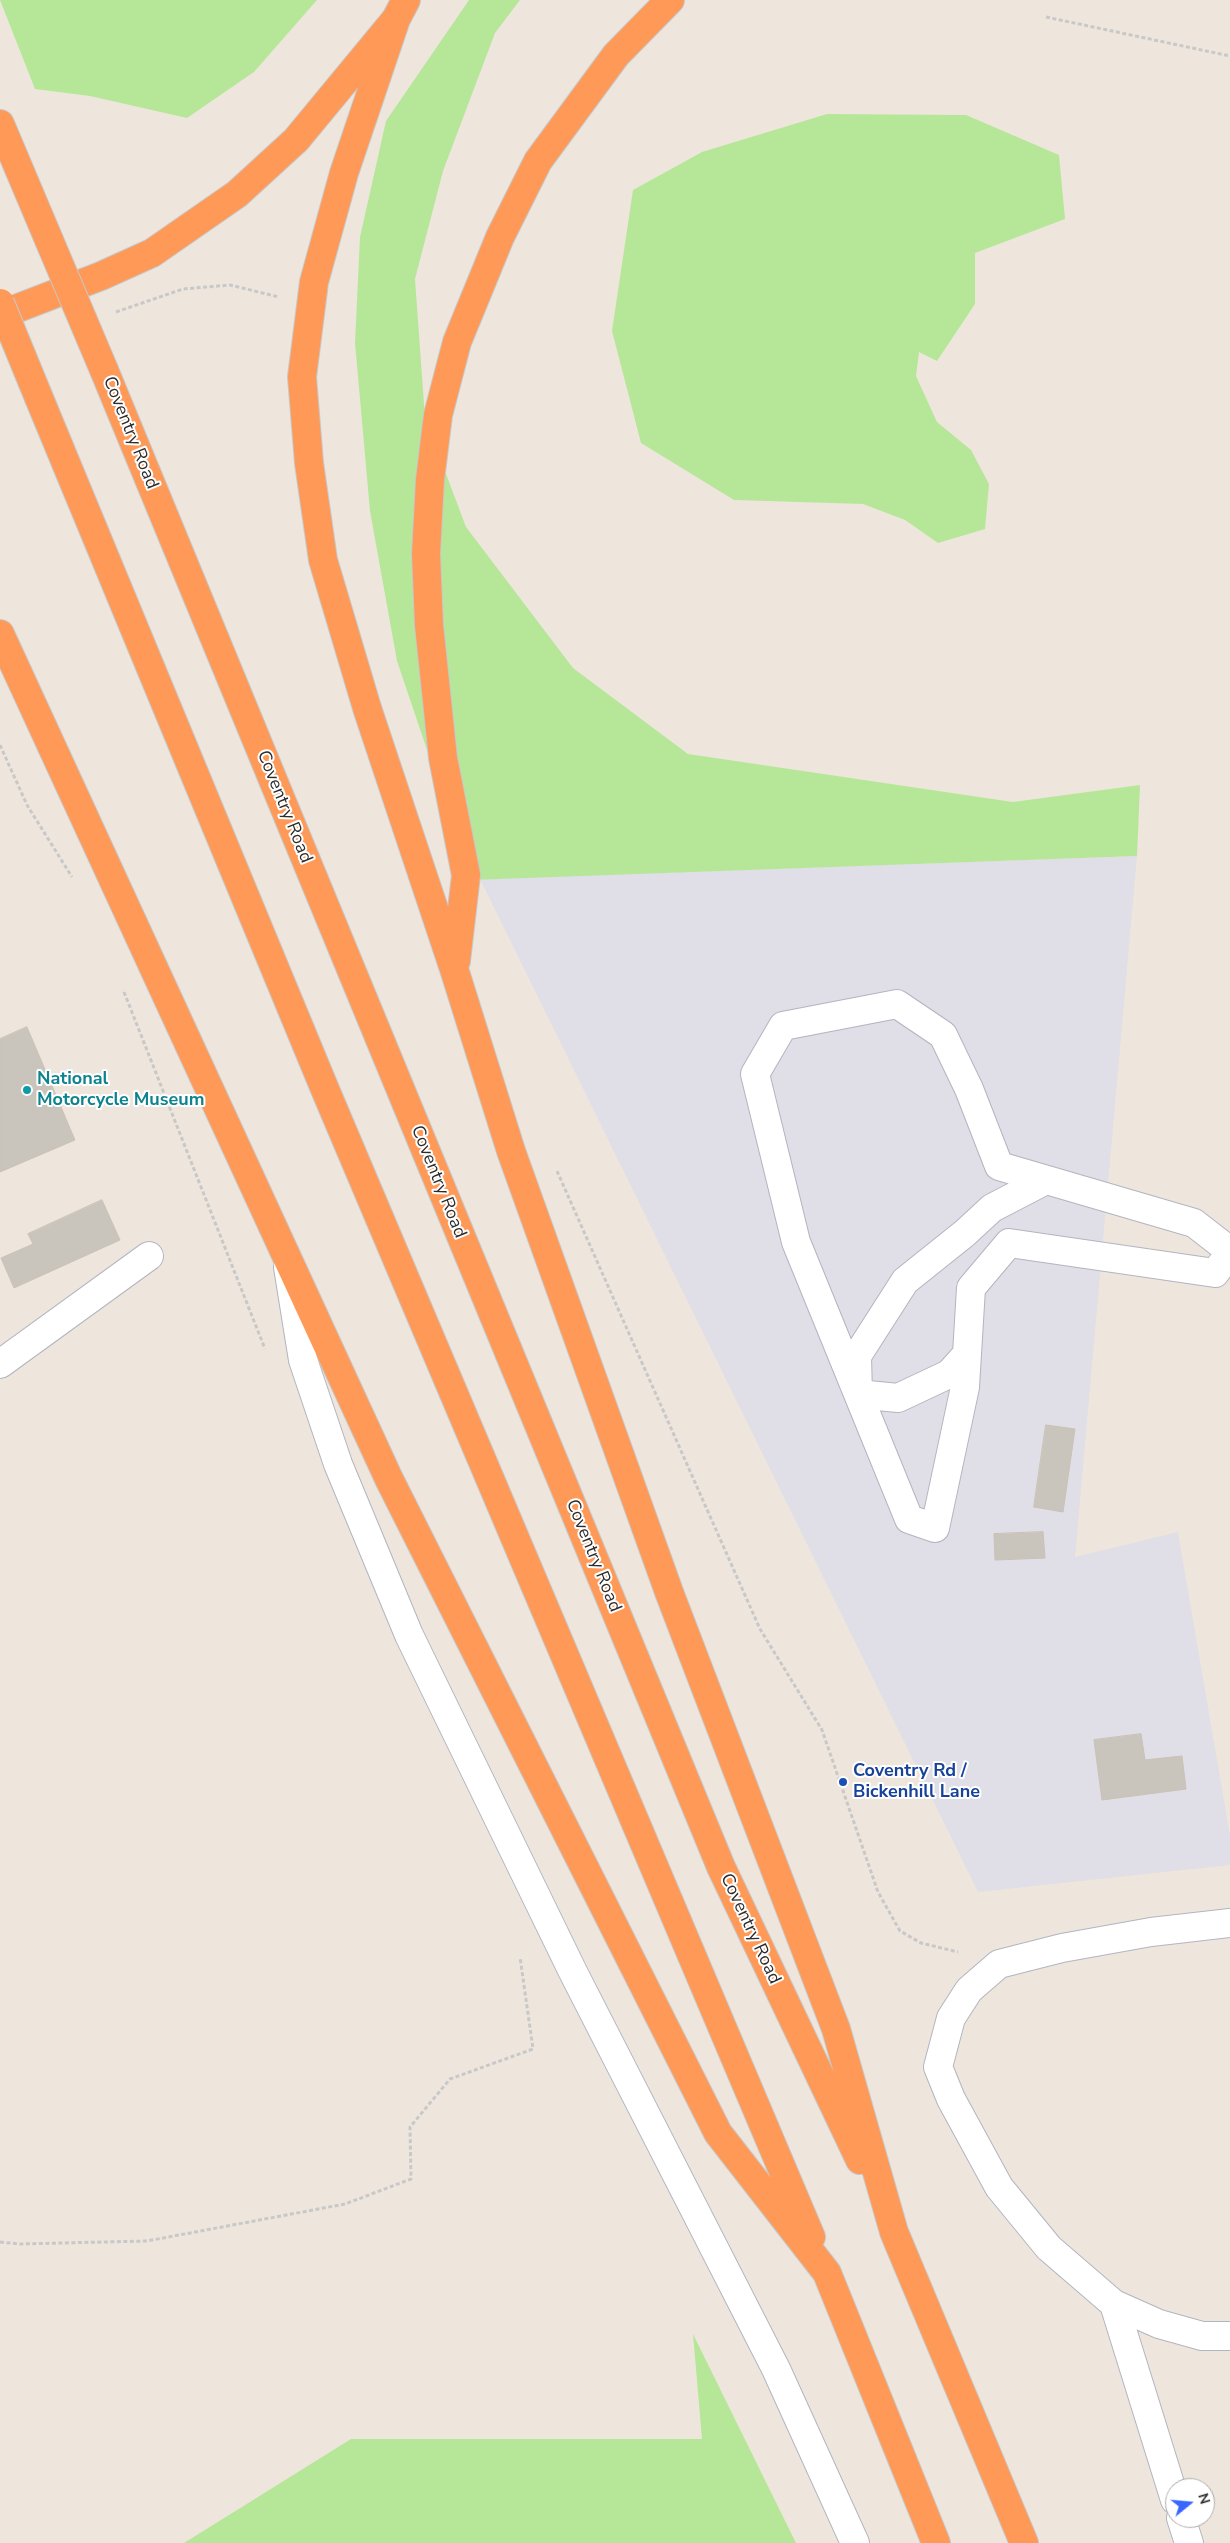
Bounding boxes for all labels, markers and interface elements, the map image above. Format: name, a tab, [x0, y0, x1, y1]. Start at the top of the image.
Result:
street label: Coventry Road	[98, 374, 162, 492]
street label: Coventry Road	[252, 748, 316, 866]
place label: National Motorcycle Museum	[37, 1069, 204, 1112]
marker: National Motorcycle Museum	[21, 1084, 33, 1096]
street label: Coventry Road	[406, 1123, 470, 1241]
street label: Coventry Road	[561, 1497, 625, 1615]
place label: Coventry Rd / Bickenhill Lane	[853, 1761, 980, 1804]
marker: Coventry Rd / Bickenhill Lane	[837, 1776, 849, 1788]
street label: Coventry Road	[715, 1870, 785, 1988]
north arrow	[1165, 2478, 1215, 2528]
text: N	[1193, 2491, 1214, 2507]

